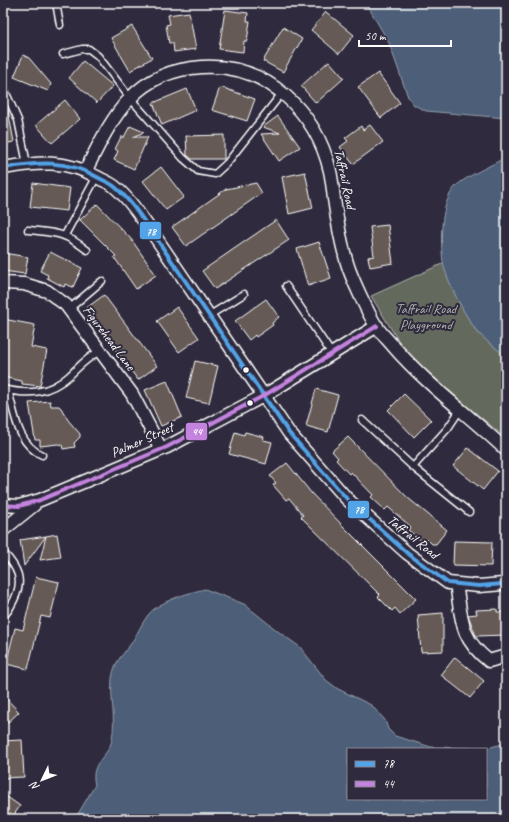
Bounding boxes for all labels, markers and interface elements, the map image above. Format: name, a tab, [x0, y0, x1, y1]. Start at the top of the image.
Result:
scale bar	[359, 22, 451, 48]
text: 50 m	[365, 28, 387, 44]
street label: Taffrail Road	[330, 148, 360, 213]
line badge: 78	[139, 221, 162, 240]
text: 78	[146, 224, 158, 238]
park label: Taffrail Road Playground	[396, 300, 459, 333]
street label: Figurehead Lane	[79, 302, 140, 375]
unlabelled marker	[241, 365, 251, 375]
unlabelled marker	[245, 398, 255, 408]
street label: Palmer Street	[108, 418, 178, 461]
line badge: 44	[185, 422, 208, 441]
text: 44	[192, 424, 204, 438]
line badge: 78	[347, 500, 370, 519]
text: 78	[354, 502, 366, 516]
street label: Taffrail Road	[384, 511, 444, 564]
legend	[347, 748, 487, 800]
text: 78	[383, 756, 395, 772]
north arrow	[22, 760, 62, 800]
text: 44	[383, 776, 395, 792]
text: N	[26, 778, 42, 794]

